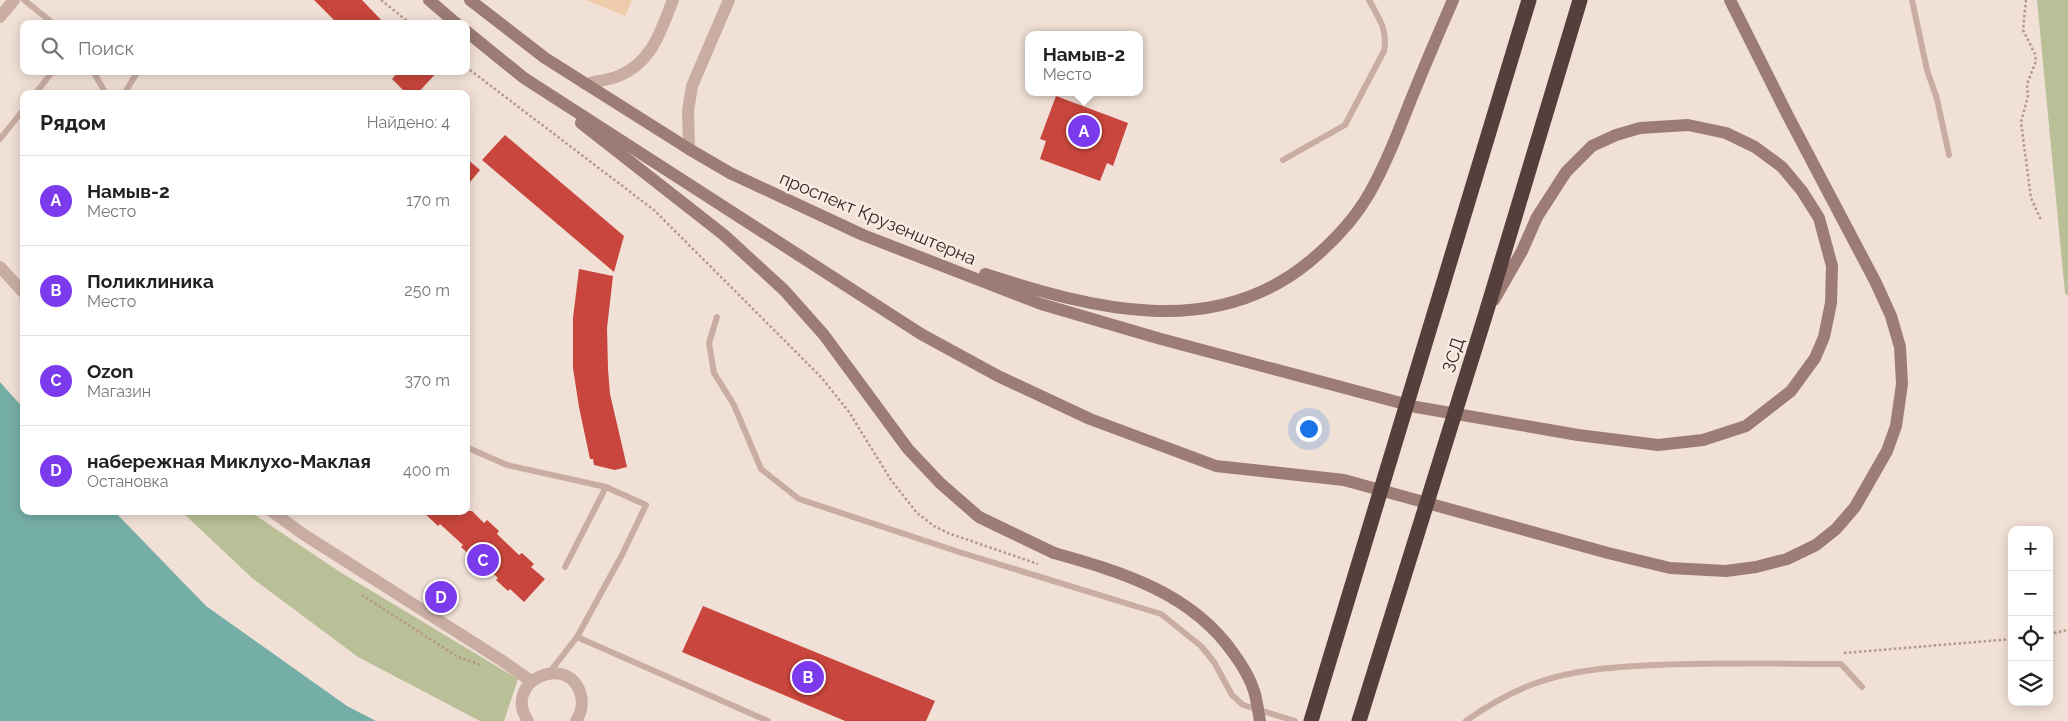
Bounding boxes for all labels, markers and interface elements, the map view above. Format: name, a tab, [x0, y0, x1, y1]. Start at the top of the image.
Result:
search box	[20, 20, 470, 75]
popup	[1025, 31, 1143, 96]
icon: search	[38, 34, 66, 62]
text: Поиск	[78, 37, 134, 59]
text: Намыв-2	[1043, 43, 1125, 65]
text: Место	[1043, 65, 1092, 84]
text: Рядом	[40, 110, 106, 135]
pin: A	[1068, 112, 1100, 150]
text: Найдено: 4	[367, 113, 450, 132]
street label: проспект Крузенштерна	[777, 167, 979, 269]
text: Намыв-2	[87, 180, 170, 202]
text: A	[51, 191, 61, 210]
text: 170 m	[406, 191, 450, 210]
text: Место	[87, 202, 136, 221]
text: Поликлиника	[87, 270, 214, 292]
text: B	[51, 281, 61, 300]
text: 250 m	[404, 281, 450, 300]
text: Место	[87, 292, 136, 311]
street label: ЗСД	[1438, 335, 1468, 375]
text: Ozon	[87, 360, 134, 382]
text: C	[51, 371, 61, 390]
text: 370 m	[404, 371, 450, 390]
text: Магазин	[87, 382, 151, 401]
your location	[1296, 416, 1322, 442]
text: набережная Миклухо-Маклая	[87, 450, 371, 472]
text: D	[50, 461, 62, 480]
text: 400 m	[403, 461, 450, 480]
text: Остановка	[87, 472, 169, 491]
map controls	[2008, 526, 2053, 706]
button: +	[2008, 526, 2053, 571]
pin: C	[467, 541, 499, 579]
button: −	[2008, 571, 2053, 616]
pin: D	[425, 578, 457, 616]
button: locate	[2008, 616, 2053, 661]
pin: B	[792, 658, 824, 696]
button: layers	[2008, 661, 2053, 706]

